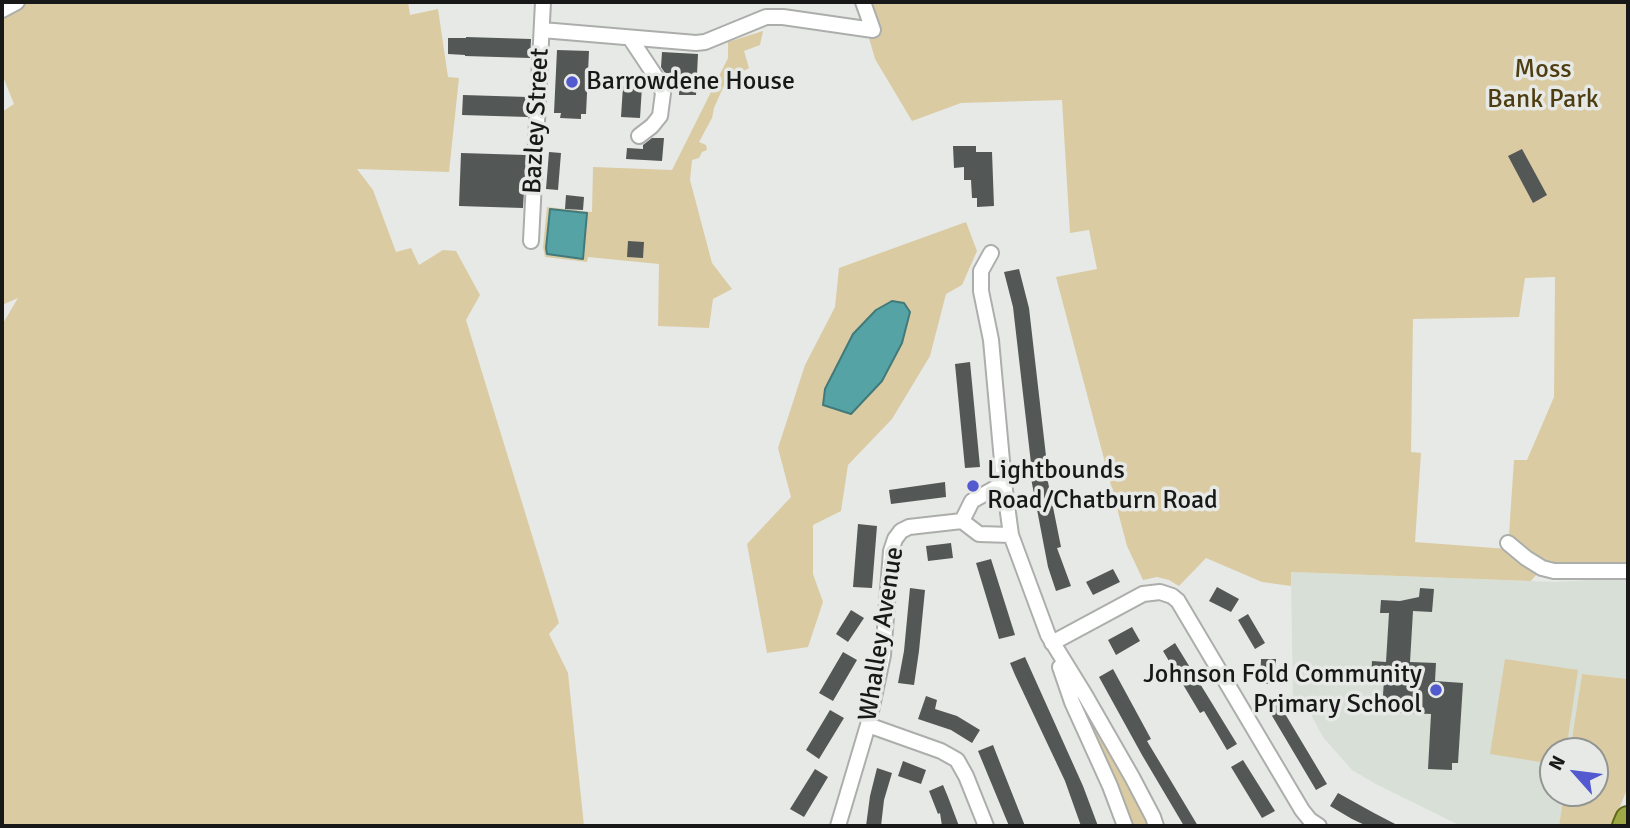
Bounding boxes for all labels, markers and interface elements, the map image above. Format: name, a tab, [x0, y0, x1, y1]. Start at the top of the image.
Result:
street label: Bazley Street	[518, 47, 556, 195]
park label: Moss Bank Park	[1487, 54, 1599, 116]
place label: Barrowdene House	[586, 66, 795, 98]
marker: Barrowdene House	[564, 74, 580, 90]
place label: Lightbounds Road/Chatburn Road	[987, 455, 1218, 516]
marker: Lightbounds Road/Chatburn Road	[965, 478, 981, 494]
street label: Whalley Avenue	[853, 545, 911, 723]
place label: Johnson Fold Community Primary School	[1143, 659, 1422, 720]
marker: Johnson Fold Community Primary School	[1428, 682, 1444, 698]
north arrow	[1539, 737, 1609, 807]
text: N	[1544, 752, 1571, 775]

